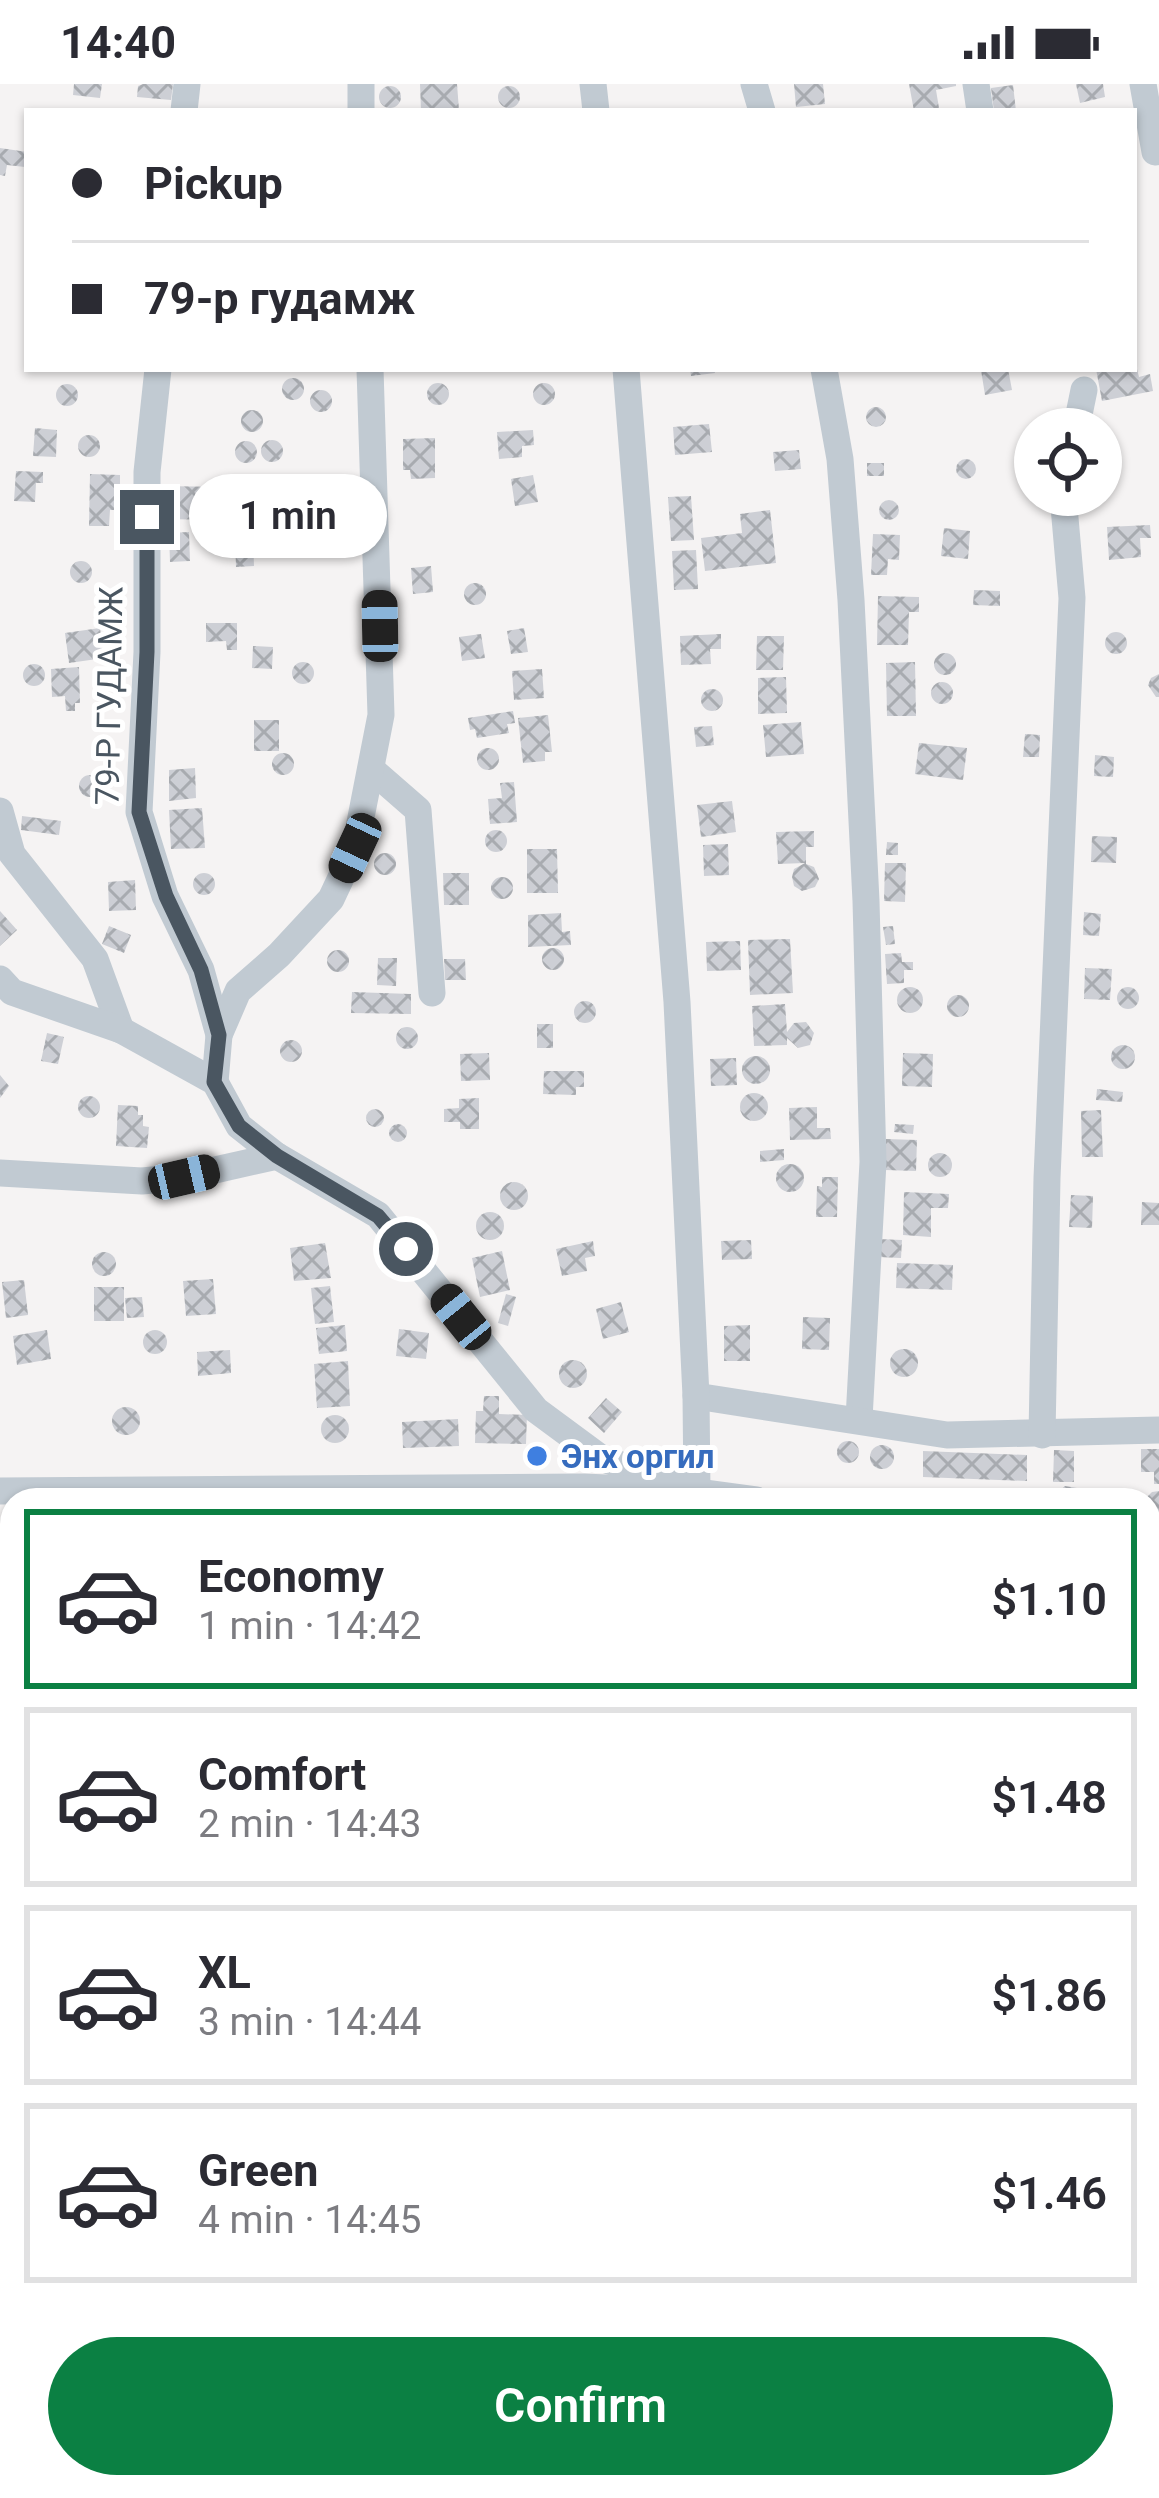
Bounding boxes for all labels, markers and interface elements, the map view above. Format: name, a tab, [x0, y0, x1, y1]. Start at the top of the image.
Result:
text: 14:40	[60, 16, 176, 69]
text: Pickup	[144, 157, 283, 210]
text: 79-р гудамж	[144, 272, 415, 325]
map controls	[1014, 408, 1122, 516]
button: locate	[1014, 408, 1122, 516]
callout: 1 min	[189, 475, 387, 559]
route end	[120, 490, 174, 544]
text: 1 min	[239, 493, 337, 539]
street label: 79-Р ГУДАМЖ	[88, 586, 130, 806]
car	[361, 590, 399, 662]
car	[323, 808, 387, 888]
car	[145, 1151, 223, 1203]
route start	[379, 1222, 433, 1276]
car	[424, 1278, 498, 1356]
place label: Энх оргил	[561, 1437, 715, 1476]
marker: Энх оргил	[524, 1443, 550, 1469]
icon: car	[54, 1545, 162, 1653]
text: Economy	[198, 1550, 384, 1603]
text: $1.10	[991, 1573, 1107, 1626]
text: 1 min · 14:42	[198, 1603, 421, 1649]
icon: car	[54, 1743, 162, 1851]
text: Comfort	[198, 1748, 366, 1801]
text: $1.48	[991, 1771, 1107, 1824]
text: 2 min · 14:43	[198, 1801, 421, 1847]
icon: car	[54, 1941, 162, 2049]
text: XL	[198, 1946, 251, 1999]
text: $1.86	[991, 1969, 1107, 2022]
text: 3 min · 14:44	[198, 1999, 421, 2045]
icon: car	[54, 2139, 162, 2247]
text: Green	[198, 2144, 319, 2197]
text: $1.46	[991, 2167, 1107, 2220]
text: 4 min · 14:45	[198, 2197, 421, 2243]
button: Confirm	[48, 2337, 1113, 2475]

